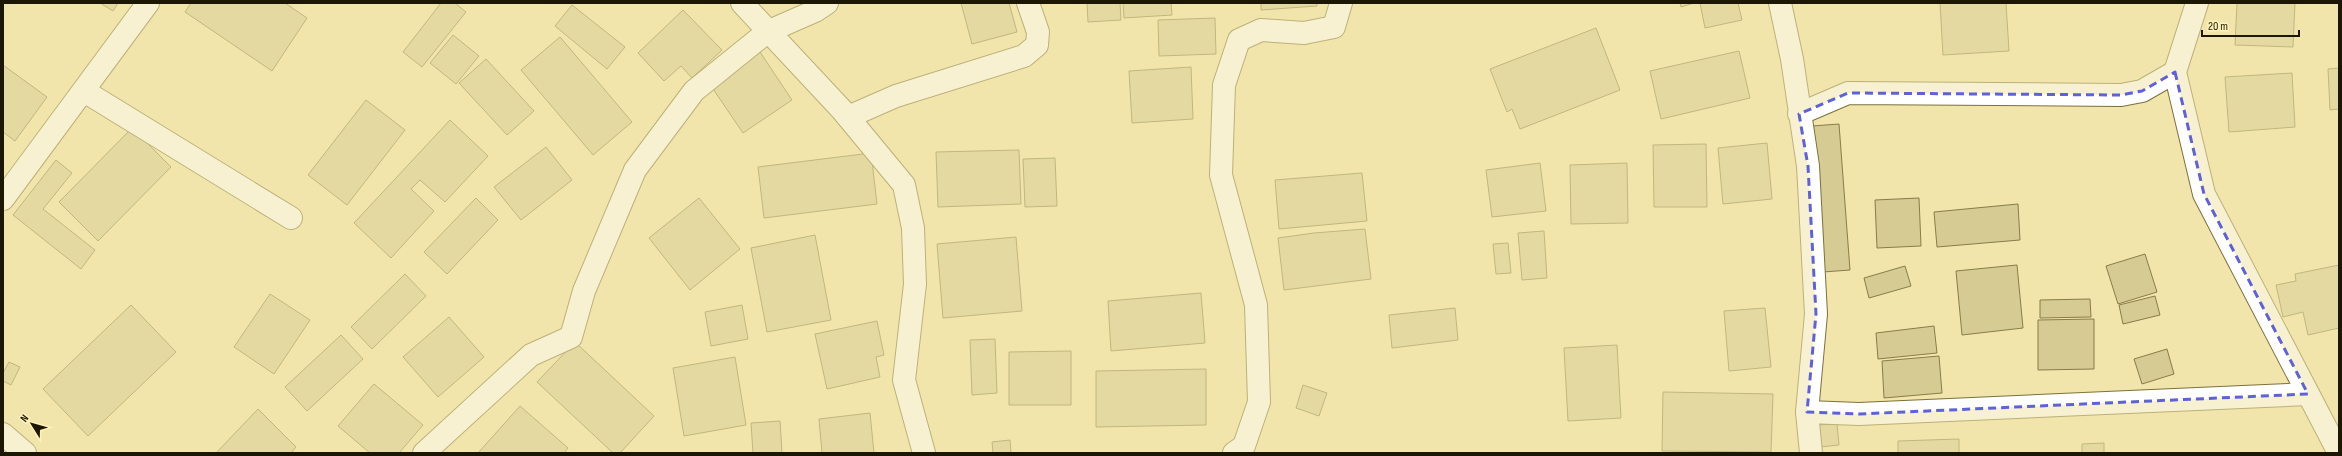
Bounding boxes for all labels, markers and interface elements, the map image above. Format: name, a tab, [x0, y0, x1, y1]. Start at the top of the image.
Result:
scale bar	[2202, 12, 2299, 38]
text: 20 m	[2208, 19, 2228, 34]
north arrow	[12, 404, 52, 444]
text: N	[17, 412, 31, 425]

